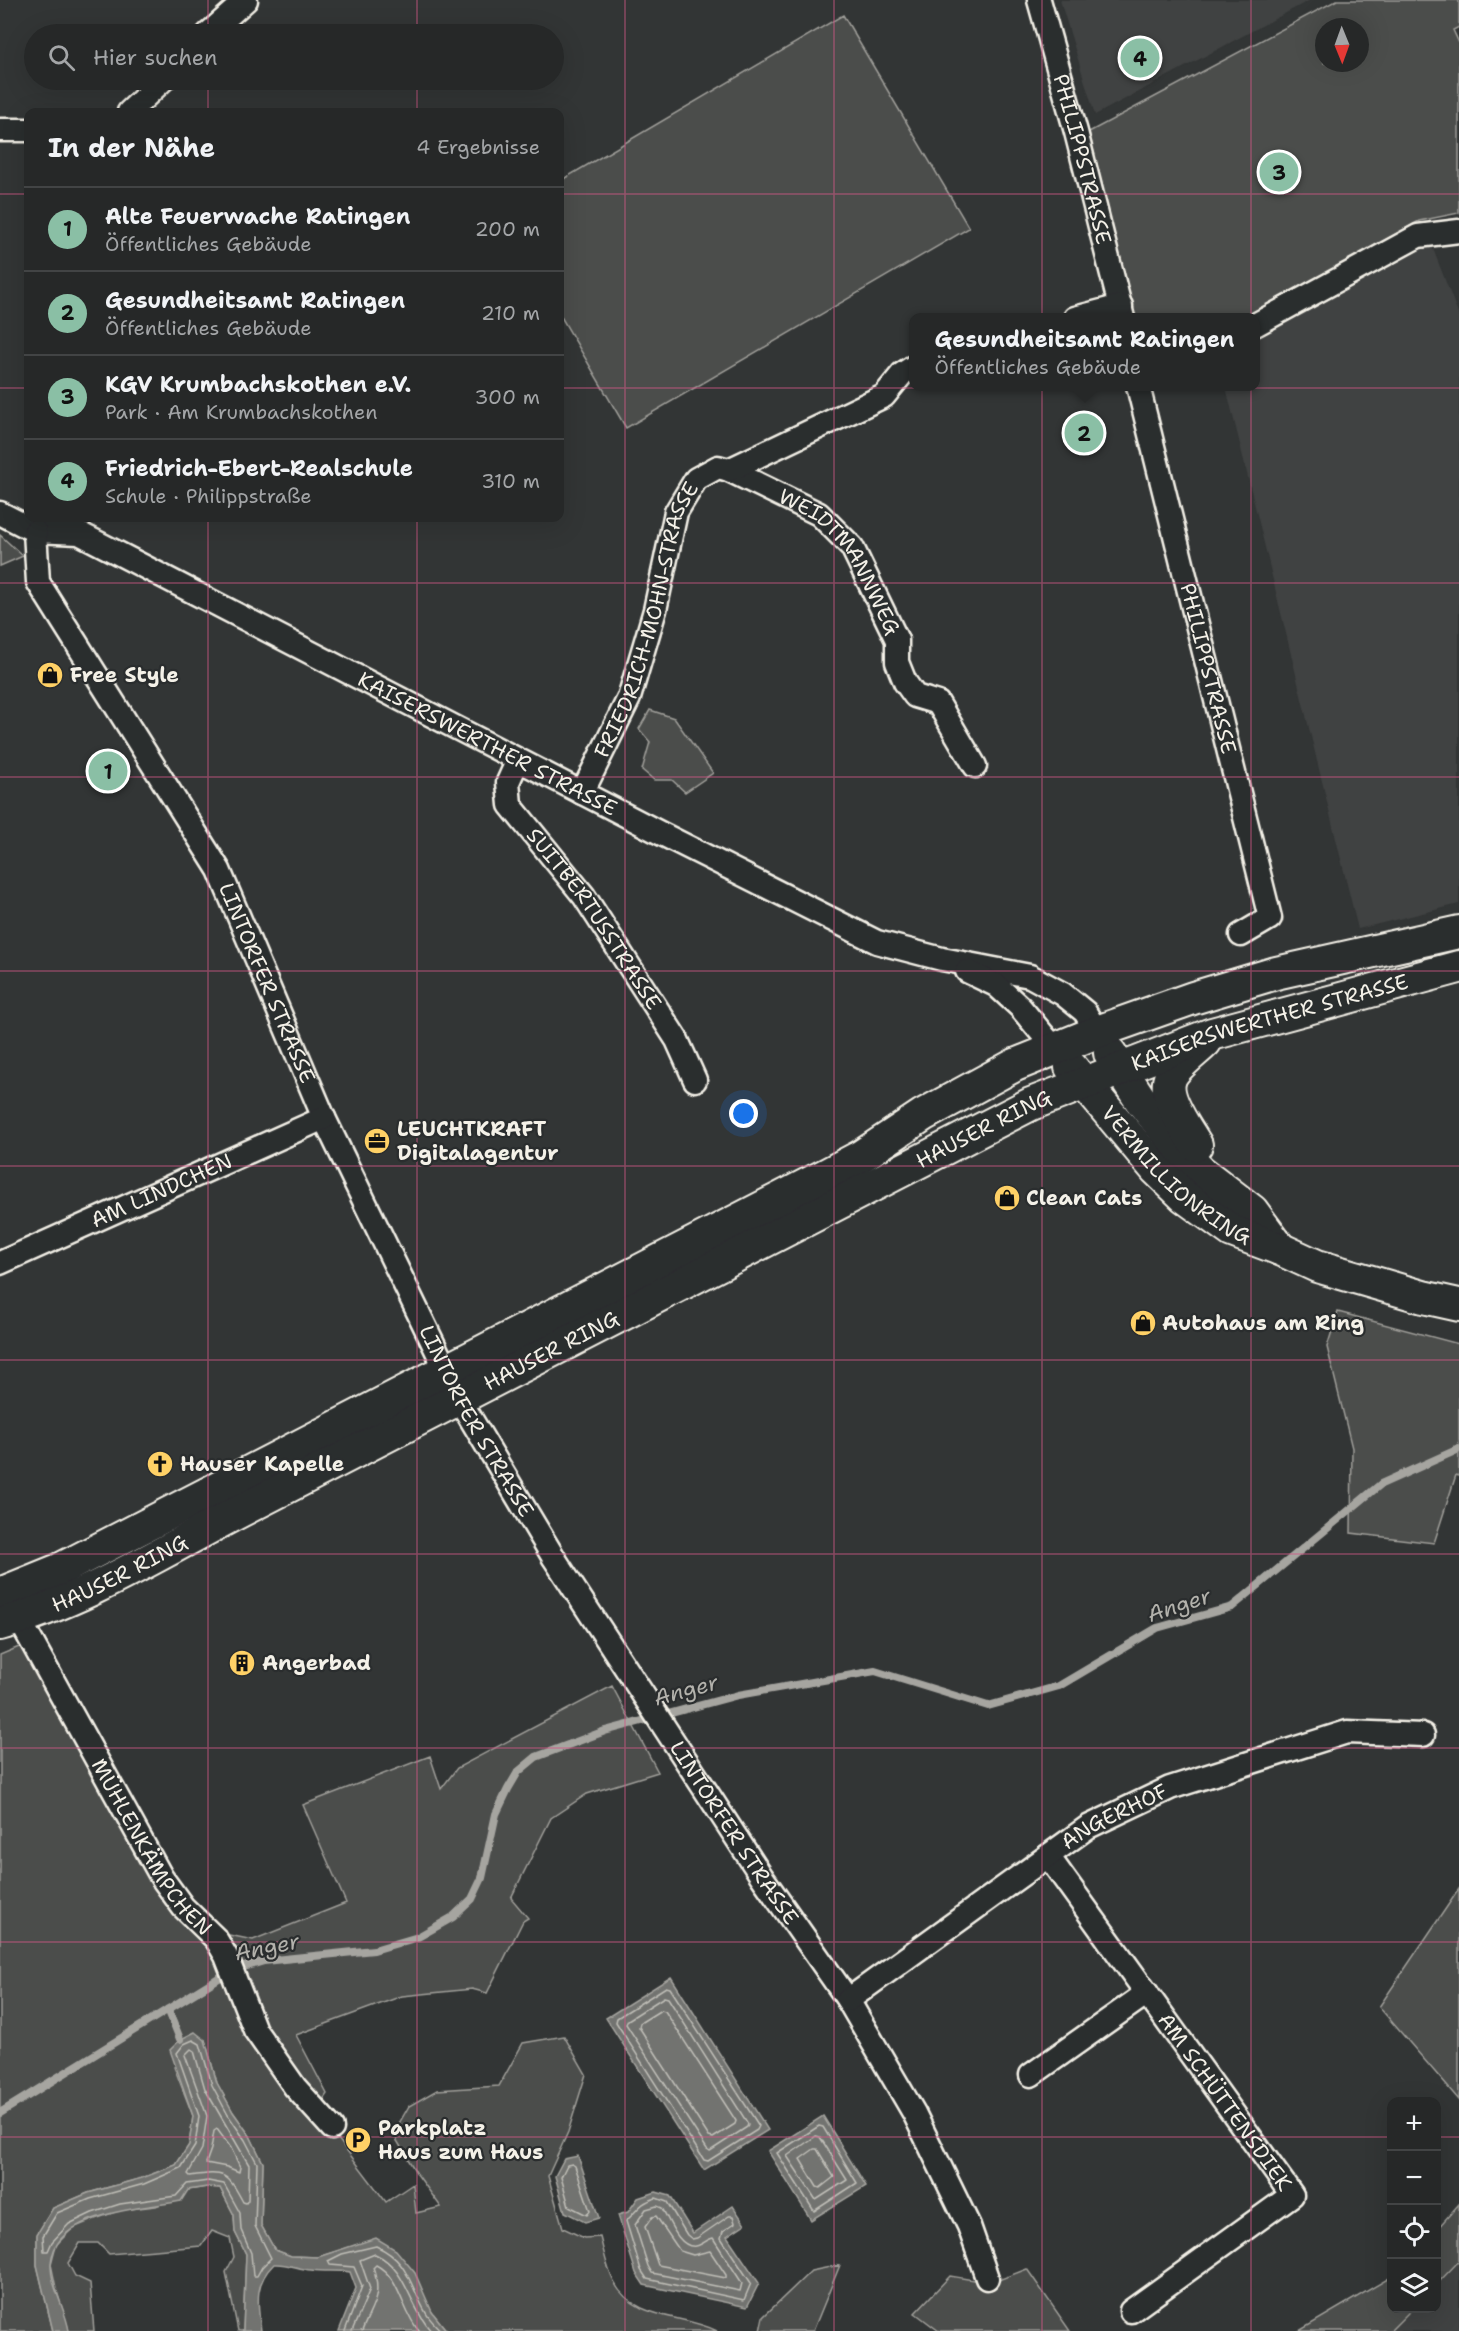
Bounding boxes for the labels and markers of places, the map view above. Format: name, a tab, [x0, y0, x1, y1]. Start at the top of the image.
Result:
pin: 4	[1120, 36, 1160, 80]
pin: 3	[1260, 150, 1298, 195]
pin: 2	[1064, 410, 1104, 456]
shop icon: Free Style	[35, 660, 65, 690]
place label: Free Style	[70, 661, 179, 689]
pin: 1	[88, 748, 128, 794]
place label: LEUCHTKRAFT Digitalagentur	[397, 1115, 559, 1167]
office icon: LEUCHTKRAFT Digitalagentur	[362, 1126, 392, 1156]
shop icon: Clean Cats	[992, 1183, 1022, 1213]
place label: Clean Cats	[1026, 1184, 1142, 1212]
shop icon: Autohaus am Ring	[1128, 1308, 1158, 1338]
place label: Autohaus am Ring	[1162, 1309, 1364, 1337]
church icon: Hauser Kapelle	[145, 1449, 175, 1479]
place label: Hauser Kapelle	[180, 1450, 344, 1478]
building icon: Angerbad	[227, 1648, 257, 1678]
place label: Angerbad	[262, 1649, 371, 1677]
place label: Parkplatz Haus zum Haus	[378, 2114, 543, 2166]
parking icon: Parkplatz Haus zum Haus	[343, 2125, 373, 2155]

